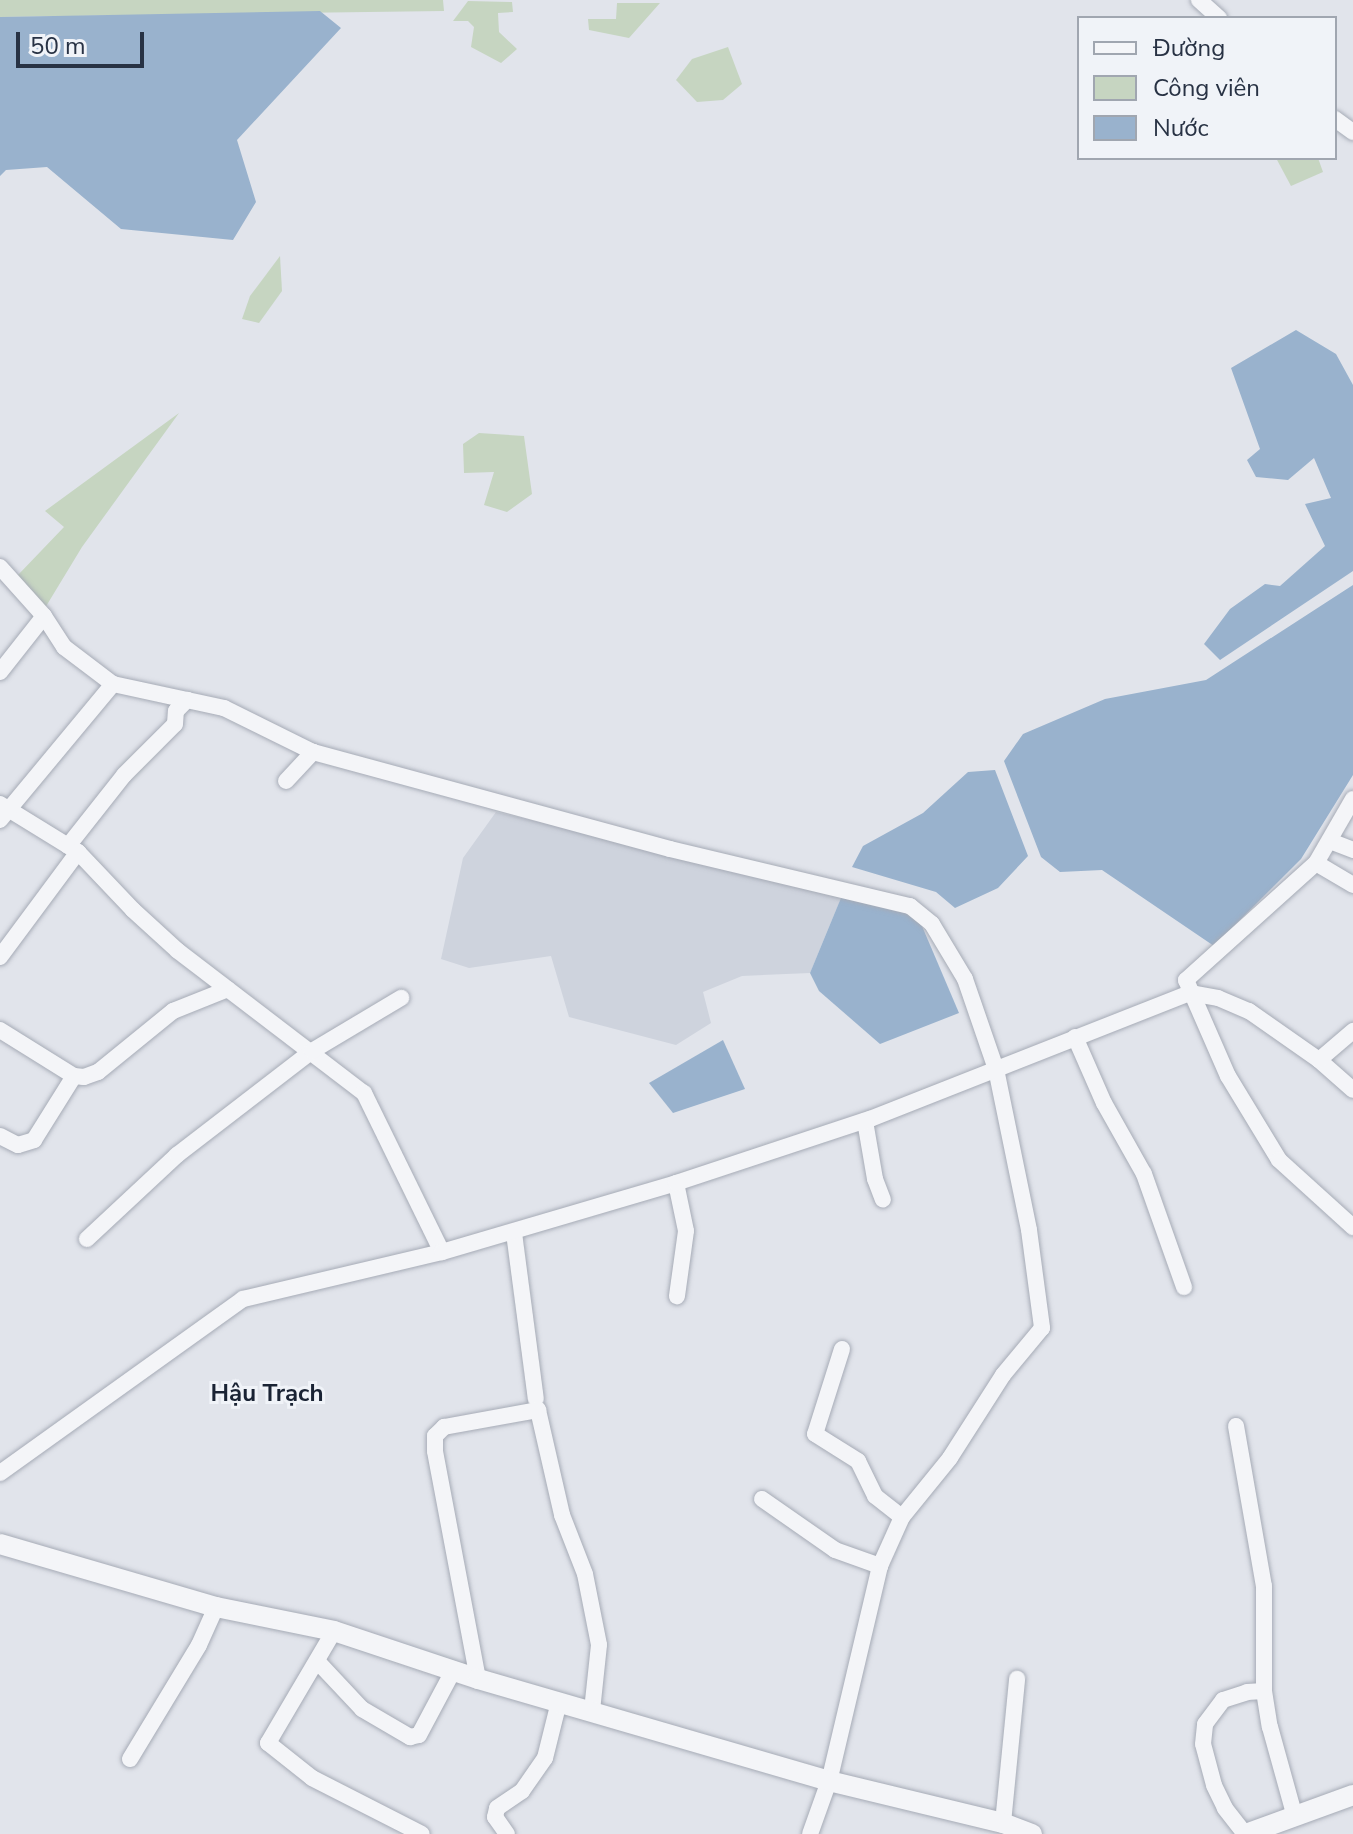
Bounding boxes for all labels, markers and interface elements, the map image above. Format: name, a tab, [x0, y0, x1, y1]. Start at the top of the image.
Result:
scale bar	[20, 16, 148, 66]
legend	[1077, 16, 1337, 160]
text: 50 m	[30, 30, 86, 62]
text: Đường	[1153, 32, 1225, 64]
text: Công viên	[1153, 72, 1260, 104]
text: Nước	[1153, 112, 1209, 144]
district label: Hậu Trạch	[211, 1380, 323, 1408]

